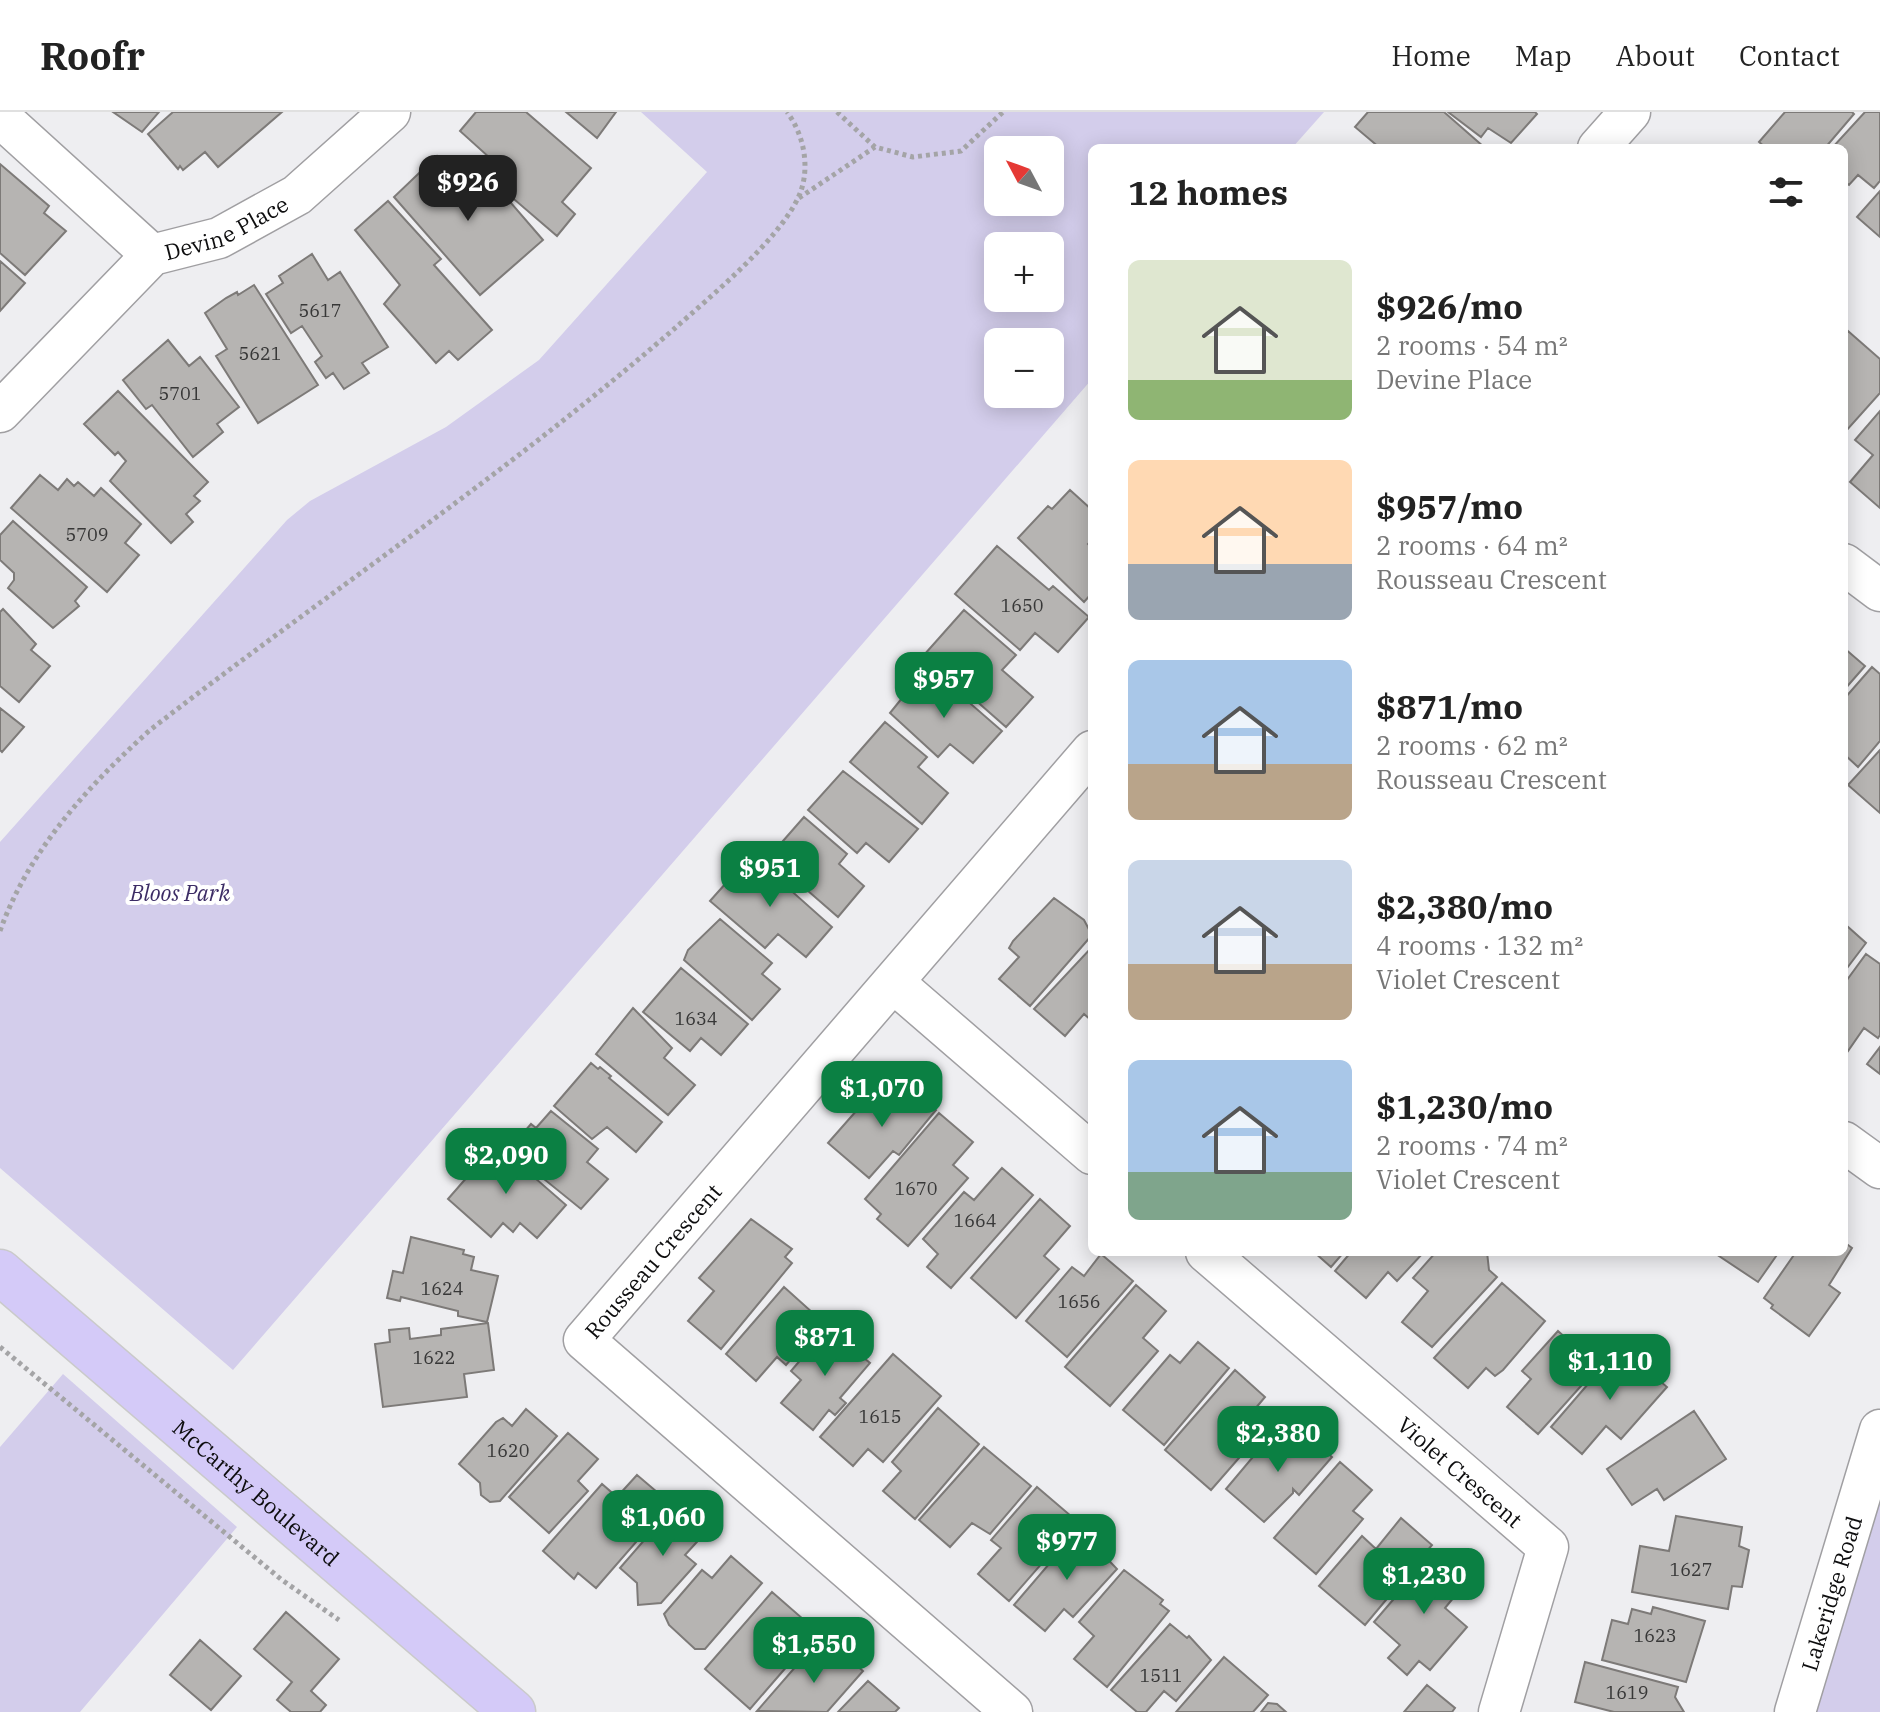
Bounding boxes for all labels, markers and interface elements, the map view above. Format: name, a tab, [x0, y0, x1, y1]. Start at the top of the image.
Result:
text: Roofr	[40, 31, 145, 80]
text: Home	[1391, 37, 1471, 74]
text: Map	[1515, 37, 1572, 74]
text: About	[1616, 37, 1695, 74]
text: Contact	[1739, 37, 1840, 74]
north arrow	[984, 136, 1064, 216]
map controls	[984, 136, 1064, 408]
pin: $926	[421, 155, 515, 223]
text: $926	[437, 164, 499, 198]
text: 12 homes	[1128, 170, 1288, 214]
icon: filters	[1764, 170, 1808, 214]
street label: Devine Place	[161, 188, 293, 266]
button: +	[984, 232, 1064, 312]
text: $926/mo	[1376, 284, 1523, 328]
icon: home	[1192, 292, 1288, 388]
house number: 5617	[298, 299, 342, 322]
button: −	[984, 328, 1064, 408]
text: 2 rooms · 54 m²	[1376, 328, 1568, 362]
house number: 5621	[238, 342, 282, 365]
text: Devine Place	[1376, 362, 1532, 396]
house number: 5701	[158, 382, 202, 405]
text: $957/mo	[1376, 484, 1523, 528]
icon: home	[1192, 492, 1288, 588]
house number: 5709	[65, 523, 109, 546]
text: 2 rooms · 64 m²	[1376, 528, 1568, 562]
text: Rousseau Crescent	[1376, 562, 1607, 596]
house number: 1650	[1000, 594, 1044, 617]
pin: $957	[897, 652, 991, 720]
text: $957	[913, 661, 975, 695]
text: $871/mo	[1376, 684, 1523, 728]
icon: home	[1192, 692, 1288, 788]
text: 2 rooms · 62 m²	[1376, 728, 1568, 762]
text: Rousseau Crescent	[1376, 762, 1607, 796]
pin: $951	[723, 841, 817, 909]
text: $951	[739, 850, 801, 884]
park label: Bloos Park	[129, 878, 230, 907]
text: $2,380/mo	[1376, 884, 1553, 928]
icon: home	[1192, 892, 1288, 988]
text: 4 rooms · 132 m²	[1376, 928, 1583, 962]
text: Violet Crescent	[1376, 962, 1560, 996]
house number: 1634	[674, 1007, 718, 1030]
pin: $1,070	[817, 1061, 947, 1129]
text: $1,070	[839, 1070, 925, 1104]
text: $1,230/mo	[1376, 1084, 1553, 1128]
icon: home	[1192, 1092, 1288, 1188]
pin: $2,090	[441, 1128, 571, 1196]
text: 2 rooms · 74 m²	[1376, 1128, 1568, 1162]
text: $2,090	[463, 1137, 549, 1171]
text: Violet Crescent	[1376, 1162, 1560, 1196]
street label: Rousseau Crescent	[578, 1177, 728, 1344]
house number: 1670	[894, 1177, 938, 1200]
house number: 1664	[953, 1209, 997, 1232]
house number: 1624	[420, 1277, 464, 1300]
house number: 1656	[1057, 1290, 1101, 1313]
pin: $871	[778, 1310, 872, 1378]
text: $871	[794, 1319, 856, 1353]
pin: $1,110	[1545, 1334, 1675, 1402]
text: $1,110	[1567, 1343, 1653, 1377]
house number: 1622	[412, 1346, 456, 1369]
house number: 1615	[858, 1405, 902, 1428]
pin: $2,380	[1213, 1406, 1343, 1474]
street label: Violet Crescent	[1392, 1410, 1529, 1533]
street label: McCarthy Boulevard	[167, 1413, 346, 1572]
text: $2,380	[1235, 1415, 1321, 1449]
house number: 1620	[486, 1439, 530, 1462]
pin: $1,060	[598, 1490, 728, 1558]
text: $1,060	[620, 1499, 706, 1533]
street label: Lakeridge Road	[1794, 1512, 1868, 1674]
pin: $977	[1020, 1514, 1114, 1582]
text: $977	[1036, 1523, 1098, 1557]
pin: $1,230	[1359, 1548, 1489, 1616]
text: $1,230	[1381, 1557, 1467, 1591]
house number: 1627	[1669, 1558, 1713, 1581]
pin: $1,550	[749, 1617, 879, 1685]
house number: 1623	[1633, 1624, 1677, 1647]
text: $1,550	[771, 1626, 857, 1660]
house number: 1511	[1139, 1664, 1183, 1687]
house number: 1619	[1605, 1681, 1649, 1704]

